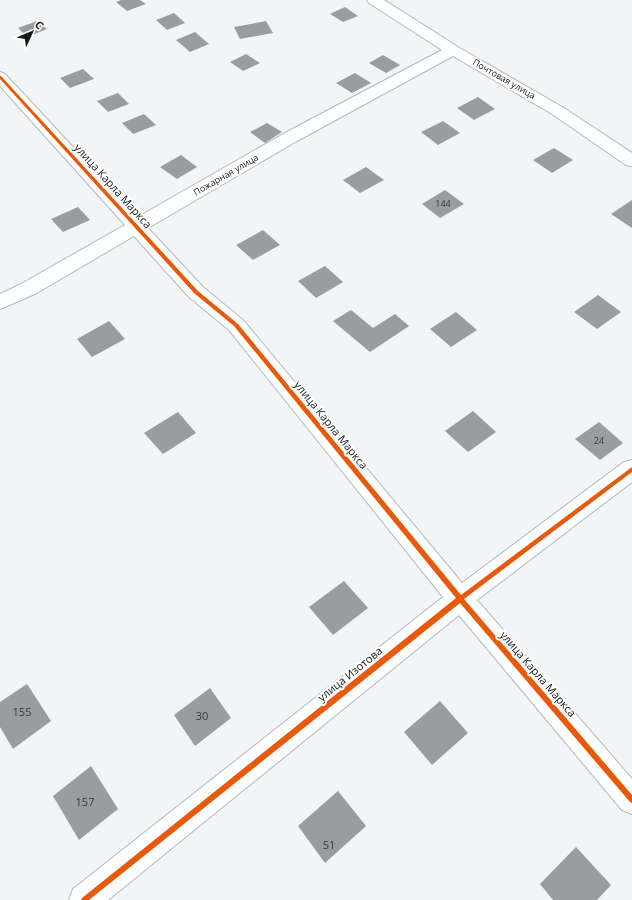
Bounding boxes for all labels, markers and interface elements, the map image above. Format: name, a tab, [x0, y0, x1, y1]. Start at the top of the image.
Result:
north arrow	[12, 12, 52, 52]
text: С	[32, 17, 47, 32]
street label: Почтовая улица	[470, 55, 538, 102]
street label: улица Карла Маркса	[71, 140, 156, 231]
street label: Пожарная улица	[191, 151, 261, 198]
house number: 144	[435, 197, 451, 210]
street label: улица Карла Маркса	[291, 378, 372, 472]
house number: 24	[594, 434, 604, 447]
street label: улица Карла Маркса	[497, 628, 580, 720]
street label: улица Изотова	[314, 643, 385, 704]
house number: 155	[13, 704, 31, 719]
house number: 30	[196, 708, 208, 723]
house number: 157	[76, 794, 94, 809]
house number: 51	[323, 837, 335, 852]

